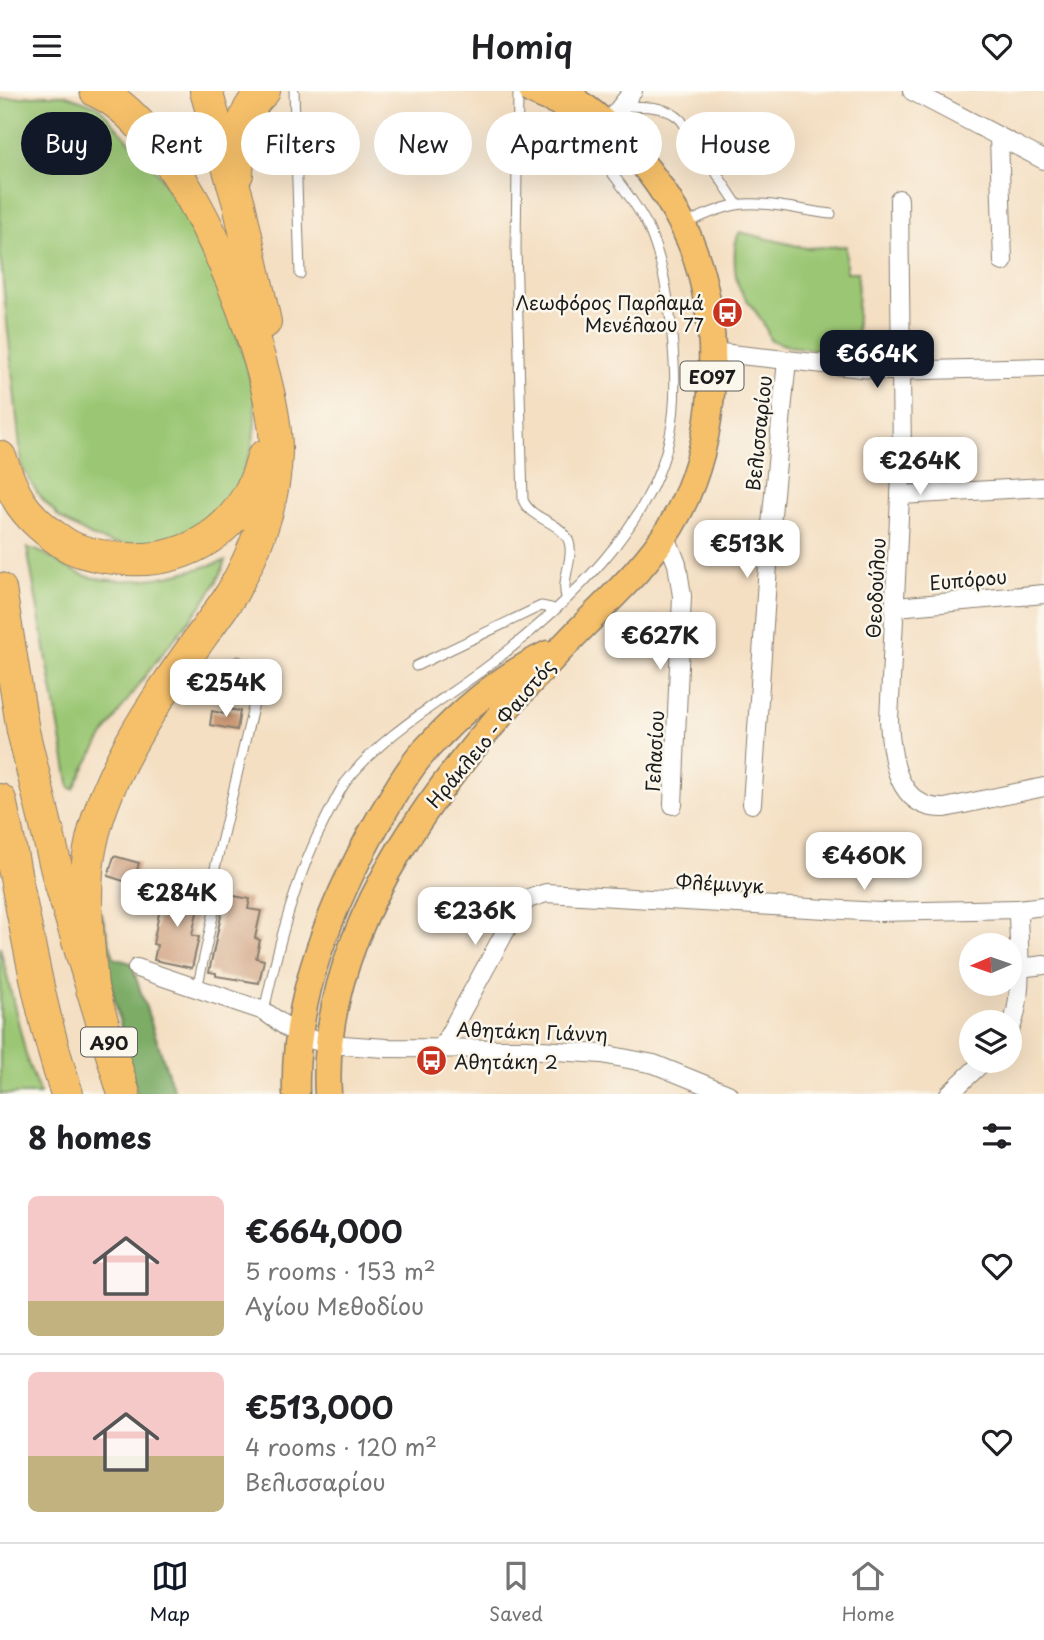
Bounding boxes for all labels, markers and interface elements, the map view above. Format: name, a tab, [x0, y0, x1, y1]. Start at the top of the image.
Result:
text: Homiq	[471, 22, 573, 70]
icon: menu	[28, 27, 66, 65]
icon: heart	[978, 27, 1016, 65]
chip: Buy	[21, 112, 112, 175]
chip: Rent	[126, 112, 227, 175]
chip: Filters	[241, 112, 360, 175]
chip: New	[374, 112, 472, 175]
chip: Apartment	[486, 112, 662, 175]
chip: House	[676, 112, 795, 175]
place label: Λεωφόρος Παρλαμά Μενέλαου 77	[516, 288, 704, 338]
bus stop icon: Λεωφόρος Παρλαμά Μενέλαου 77	[710, 296, 744, 330]
pin: €664K	[828, 331, 926, 390]
text: €664K	[836, 335, 918, 370]
road number: ΕΟ97	[680, 361, 744, 391]
street label: Βελισσαρίου	[738, 374, 778, 492]
pin: €264K	[871, 437, 969, 497]
text: €264K	[879, 442, 961, 477]
pin: €513K	[698, 521, 796, 580]
text: €513K	[710, 525, 784, 560]
street label: Θεοδούλου	[858, 537, 892, 639]
street label: Ευπόρου	[928, 562, 1008, 596]
pin: €627K	[611, 613, 709, 672]
text: €627K	[621, 617, 699, 652]
street label: Ηράκλειο - Φαιστός	[419, 652, 561, 814]
pin: €254K	[177, 659, 275, 719]
text: €254K	[186, 664, 266, 699]
street label: Γελασίου	[638, 710, 670, 792]
pin: €460K	[815, 833, 913, 892]
text: €460K	[822, 837, 906, 872]
street label: Φλέμινγκ	[675, 867, 765, 899]
pin: €284K	[128, 869, 226, 929]
text: €284K	[137, 874, 217, 909]
pin: €236K	[426, 887, 524, 947]
text: €236K	[434, 892, 516, 927]
north arrow	[959, 933, 1022, 996]
map controls	[959, 933, 1022, 1073]
button: layers	[959, 1010, 1022, 1073]
street label: Αθητάκη Γιάννη	[456, 1014, 608, 1048]
road number: Α90	[81, 1027, 137, 1057]
bus stop icon: Αθητάκη 2	[414, 1044, 448, 1078]
place label: Αθητάκη 2	[454, 1047, 558, 1075]
text: 8 homes	[28, 1114, 151, 1159]
icon: filters	[978, 1117, 1016, 1155]
text: €664,000	[245, 1208, 403, 1253]
icon: home	[84, 1224, 168, 1308]
icon: heart	[978, 1247, 1016, 1285]
text: 5 rooms · 153 m²	[245, 1253, 436, 1288]
text: Αγίου Μεθοδίου	[245, 1288, 424, 1323]
text: €513,000	[245, 1384, 393, 1429]
icon: home	[84, 1400, 168, 1484]
icon: heart	[978, 1423, 1016, 1461]
text: 4 rooms · 120 m²	[245, 1429, 437, 1464]
text: Βελισσαρίου	[245, 1464, 386, 1499]
tab: Map	[149, 1557, 190, 1627]
tab: Saved	[489, 1557, 543, 1627]
tab: Home	[842, 1557, 895, 1627]

